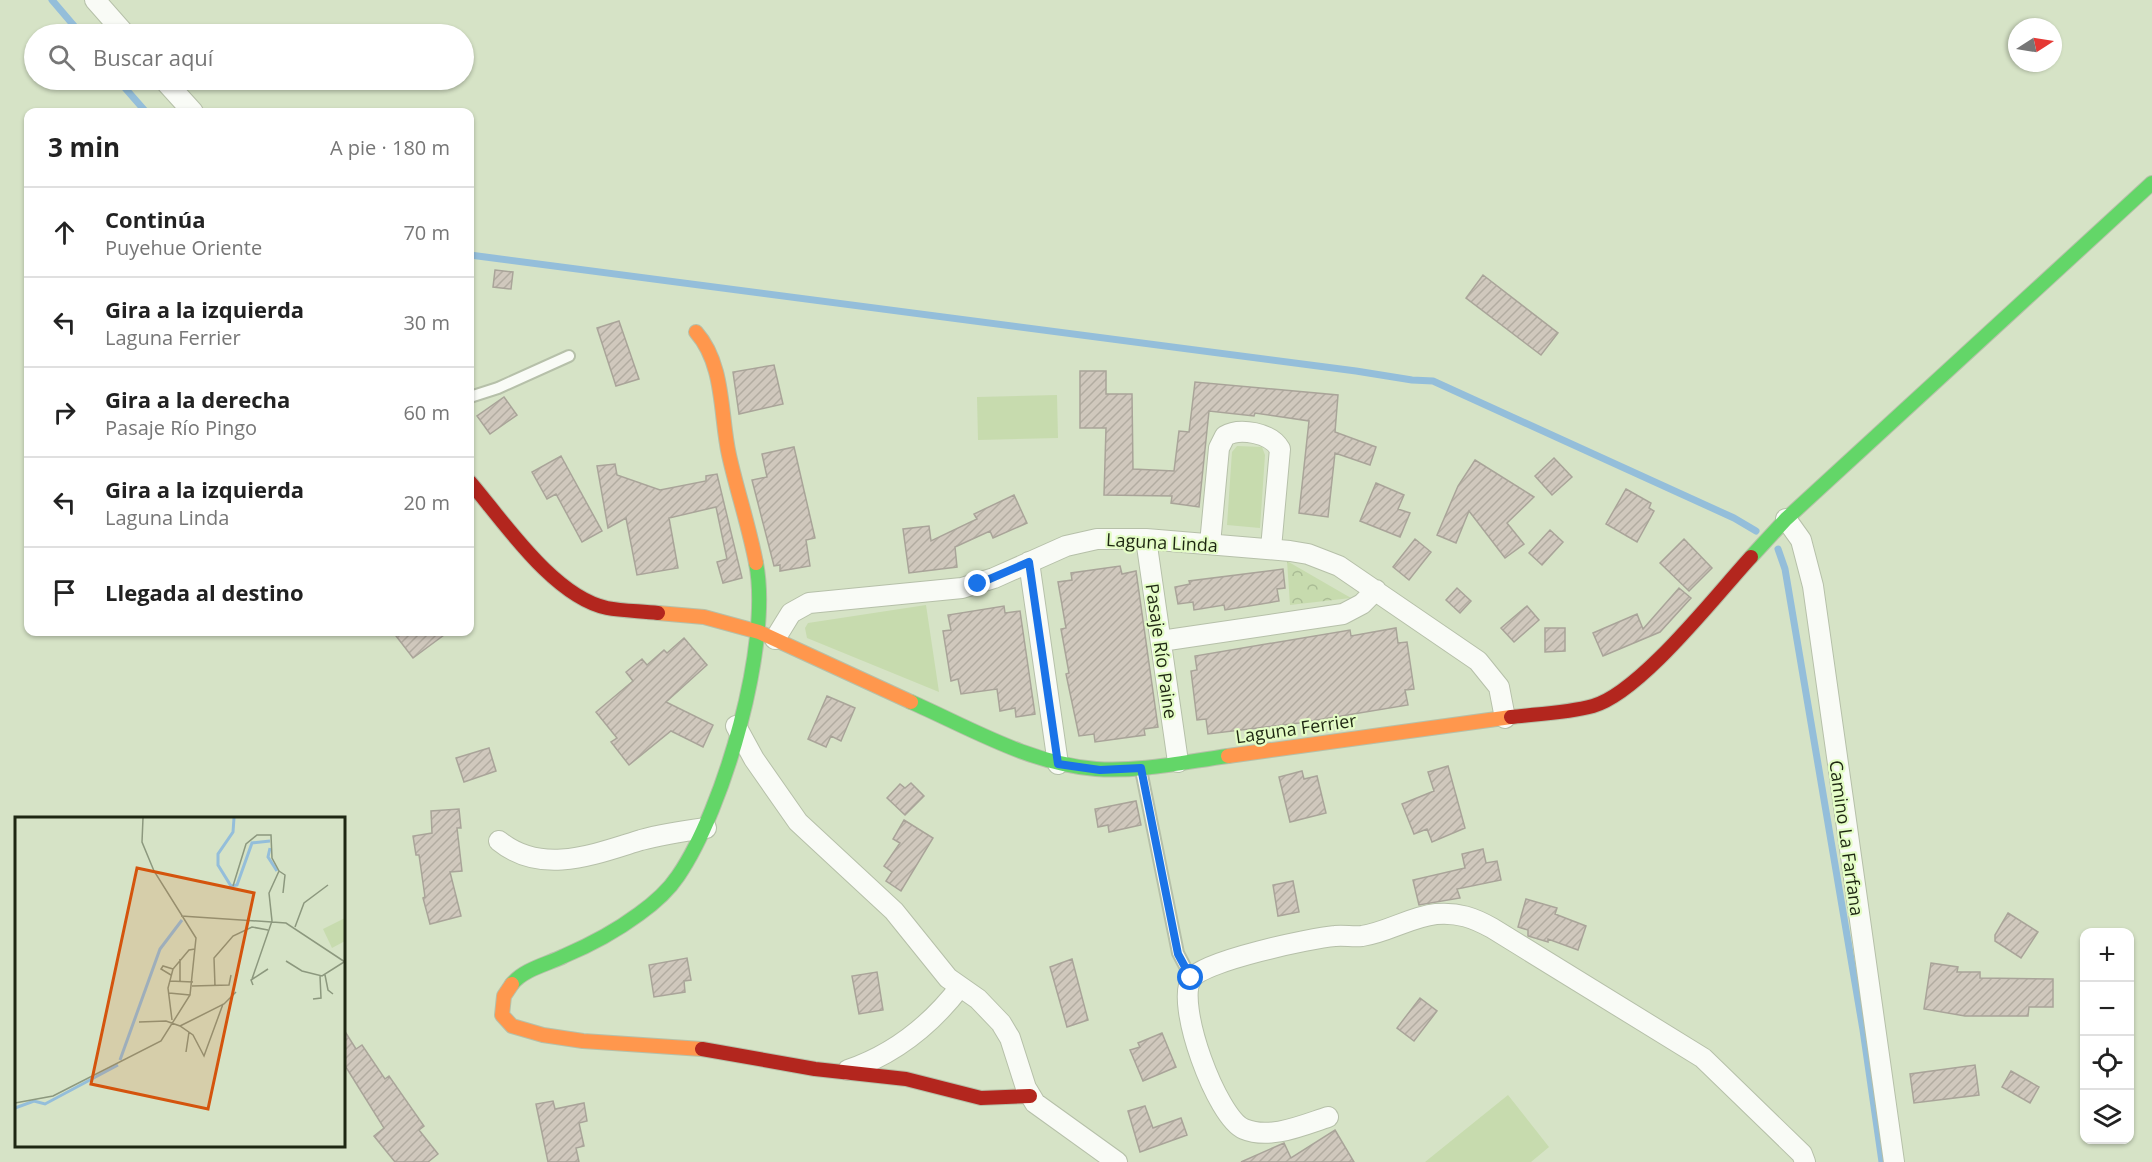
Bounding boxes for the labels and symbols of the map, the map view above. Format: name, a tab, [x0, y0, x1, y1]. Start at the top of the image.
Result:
north arrow	[2008, 18, 2062, 72]
street label: Laguna Linda	[1105, 527, 1219, 557]
route end	[964, 570, 990, 596]
street label: Pasaje Río Paine	[1141, 582, 1183, 720]
street label: Laguna Ferrier	[1234, 708, 1359, 748]
street label: Camino La Farfana	[1824, 759, 1870, 917]
inset map	[15, 817, 345, 1147]
route start	[1177, 964, 1203, 990]

